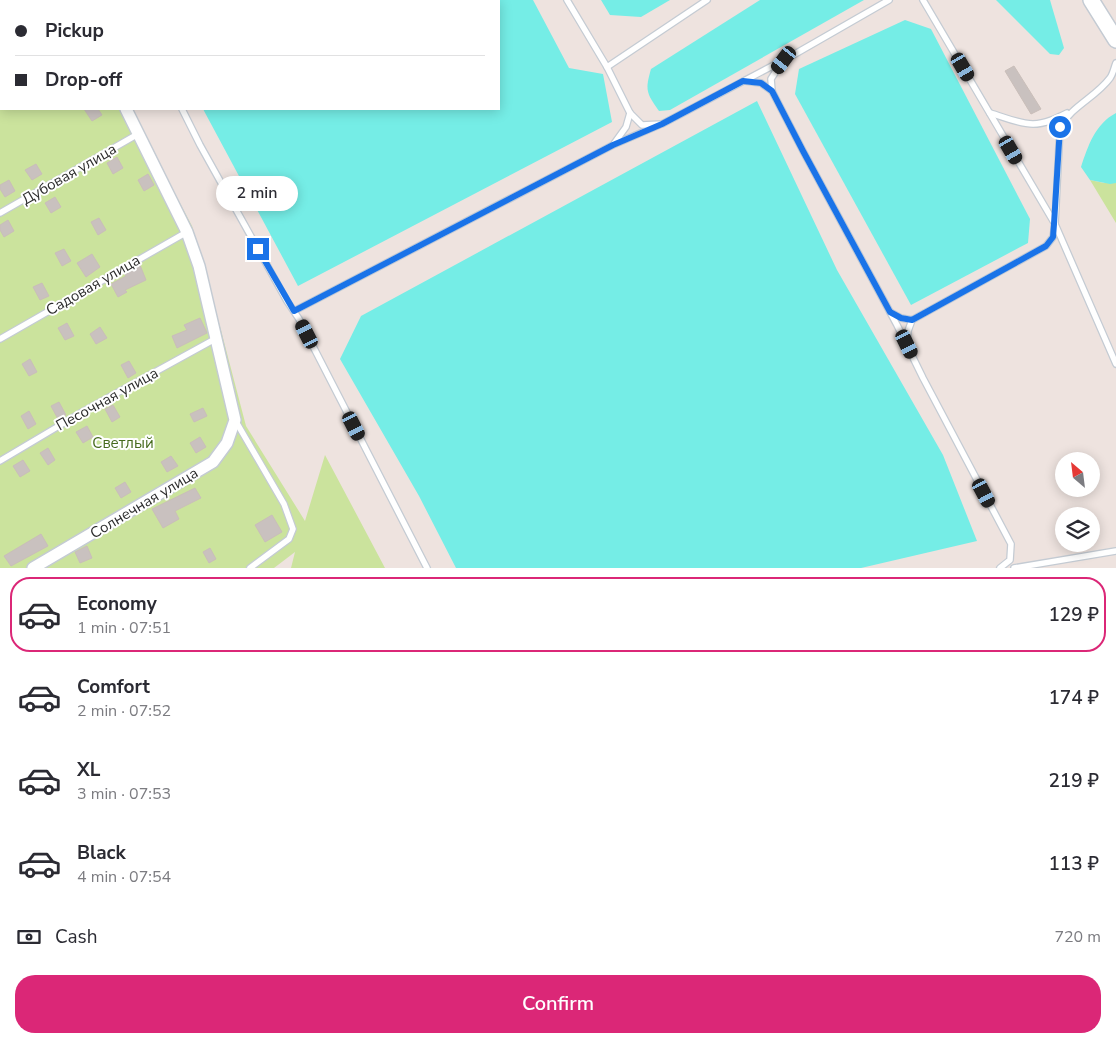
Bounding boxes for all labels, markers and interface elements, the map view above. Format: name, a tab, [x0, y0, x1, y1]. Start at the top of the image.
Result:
text: Pickup	[45, 18, 104, 44]
car	[768, 44, 799, 76]
car	[949, 50, 976, 84]
text: Drop-off	[45, 67, 122, 93]
route start	[1049, 116, 1071, 138]
car	[997, 133, 1024, 167]
street label: Дубовая улица	[18, 139, 120, 209]
callout: 2 min	[217, 176, 299, 212]
text: 2 min	[237, 182, 277, 204]
route end	[247, 238, 269, 260]
street label: Садовая улица	[42, 250, 144, 320]
car	[293, 317, 320, 351]
car	[893, 327, 920, 361]
street label: Песочная улица	[52, 363, 162, 435]
car	[340, 409, 367, 443]
park label: Светлый	[92, 433, 154, 453]
north arrow	[1055, 452, 1100, 498]
map controls	[1055, 452, 1100, 552]
street label: Солнечная улица	[86, 463, 202, 543]
car	[970, 476, 997, 510]
button: layers	[1055, 507, 1100, 552]
text: Economy	[77, 591, 157, 617]
icon: car	[17, 592, 62, 637]
text: 129 ₽	[1048, 602, 1099, 628]
text: 1 min · 07:51	[77, 617, 171, 639]
text: Comfort	[77, 674, 150, 700]
icon: car	[17, 675, 62, 720]
text: 174 ₽	[1048, 685, 1099, 711]
text: 2 min · 07:52	[77, 700, 171, 722]
text: XL	[77, 757, 100, 783]
icon: car	[17, 758, 62, 803]
text: 219 ₽	[1048, 768, 1099, 794]
text: 3 min · 07:53	[77, 783, 171, 805]
text: Black	[77, 840, 126, 866]
icon: car	[17, 841, 62, 886]
text: 113 ₽	[1048, 851, 1099, 877]
text: 4 min · 07:54	[77, 866, 171, 888]
icon: cash	[15, 923, 43, 951]
text: Cash	[55, 924, 97, 950]
text: 720 m	[1054, 926, 1101, 948]
button: Confirm	[15, 975, 1101, 1033]

